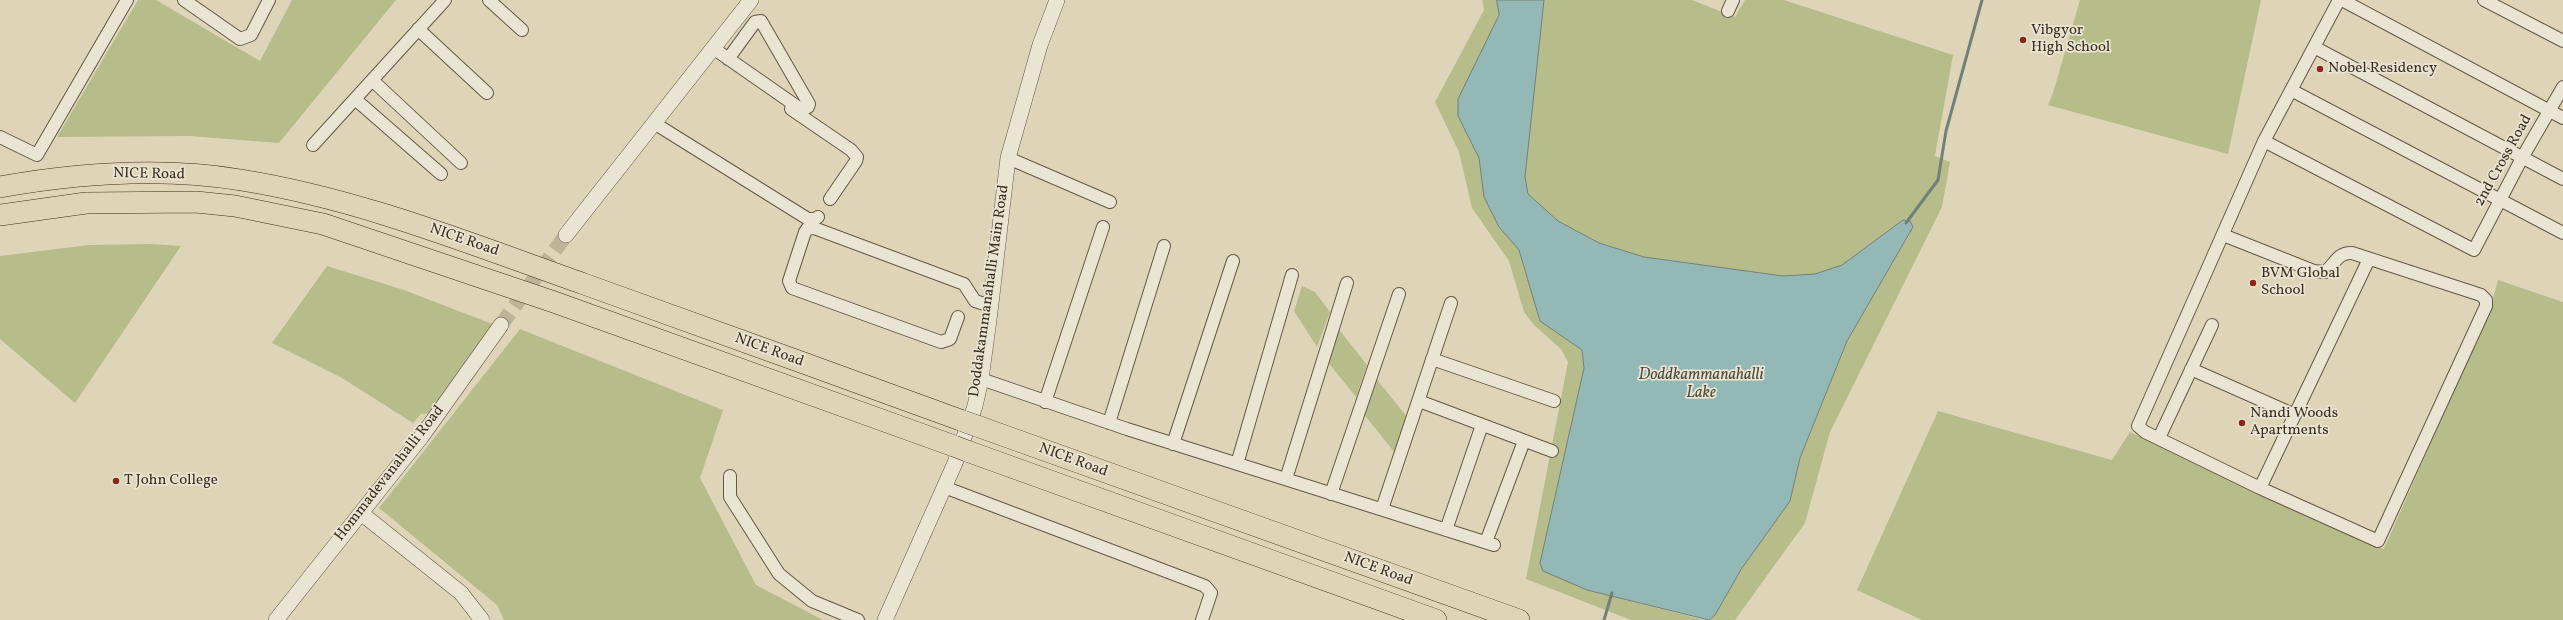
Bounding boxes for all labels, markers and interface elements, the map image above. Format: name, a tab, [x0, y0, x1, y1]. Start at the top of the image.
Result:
place label: Vibgyor High School	[2031, 22, 2110, 57]
marker: Vibgyor High School	[2018, 35, 2028, 45]
place label: Nobel Residency	[2328, 60, 2437, 78]
marker: Nobel Residency	[2315, 64, 2325, 74]
street label: 2nd Cross Road	[2471, 112, 2537, 210]
street label: NICE Road	[113, 165, 185, 185]
street label: Doddakammanahalli Main Road	[966, 184, 1014, 398]
street label: NICE Road	[427, 221, 501, 261]
place label: BVM Global School	[2261, 265, 2340, 300]
marker: BVM Global School	[2248, 278, 2258, 288]
street label: NICE Road	[732, 330, 806, 372]
water label: Doddkammanahalli Lake	[1639, 366, 1763, 404]
street label: Hommadevanahalli Road	[331, 403, 449, 545]
place label: Nandi Woods Apartments	[2250, 405, 2338, 440]
marker: Nandi Woods Apartments	[2237, 418, 2247, 428]
street label: NICE Road	[1036, 440, 1110, 482]
place label: T John College	[124, 472, 218, 490]
marker: T John College	[111, 476, 121, 486]
street label: NICE Road	[1341, 549, 1415, 591]

